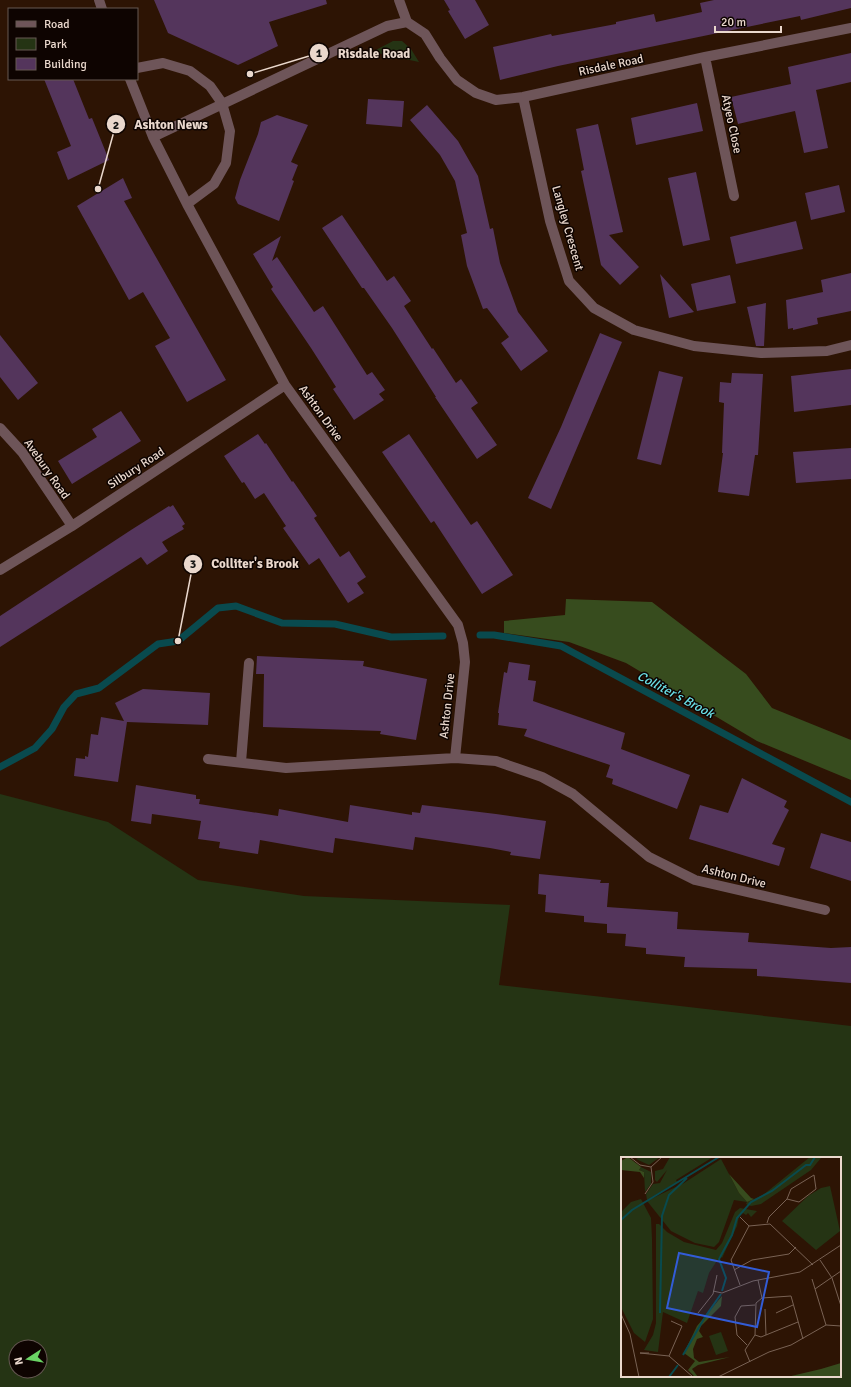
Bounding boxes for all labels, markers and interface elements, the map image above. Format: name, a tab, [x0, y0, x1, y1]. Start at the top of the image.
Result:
legend	[8, 8, 138, 80]
scale bar	[715, 8, 781, 34]
text: 20 m	[721, 15, 746, 30]
text: Road	[44, 17, 70, 32]
text: Park	[44, 37, 67, 52]
callout: Risdale Road	[309, 40, 418, 65]
text: 1	[316, 46, 323, 61]
text: Risdale Road	[338, 46, 410, 62]
street label: Risdale Road	[577, 51, 645, 80]
text: Building	[44, 57, 87, 72]
street label: Atyeo Close	[718, 93, 745, 155]
callout: Ashton News	[106, 112, 215, 137]
text: Ashton News	[134, 117, 208, 133]
text: 2	[113, 118, 119, 133]
street label: Langley Crescent	[548, 184, 587, 272]
street label: Ashton Drive	[295, 382, 346, 444]
street label: Avebury Road	[20, 436, 73, 502]
street label: Silbury Road	[105, 444, 168, 492]
callout: Colliter's Brook	[183, 551, 307, 576]
text: Colliter's Brook	[211, 556, 299, 572]
text: 3	[190, 557, 196, 572]
water label: Colliter's Brook	[634, 668, 718, 722]
street label: Ashton Drive	[437, 673, 458, 739]
street label: Ashton Drive	[700, 861, 767, 892]
inset map	[621, 1157, 841, 1377]
north arrow	[8, 1339, 48, 1379]
text: N	[12, 1356, 26, 1366]

